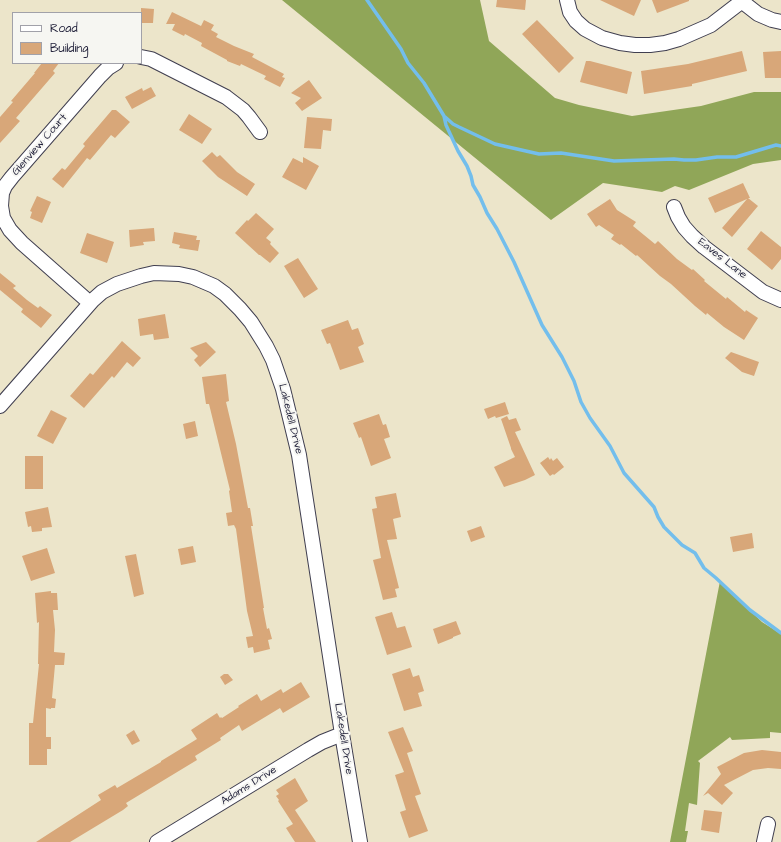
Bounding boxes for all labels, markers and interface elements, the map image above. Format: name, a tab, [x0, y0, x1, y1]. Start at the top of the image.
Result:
legend	[12, 12, 142, 64]
text: Road	[50, 20, 78, 37]
text: Building	[50, 40, 88, 57]
street label: Glenview Court	[10, 111, 70, 179]
street label: Eaves Lane	[695, 236, 749, 282]
street label: Lakedell Drive	[275, 383, 305, 455]
street label: Lakedell Drive	[331, 702, 355, 776]
street label: Adams Drive	[219, 764, 279, 808]

